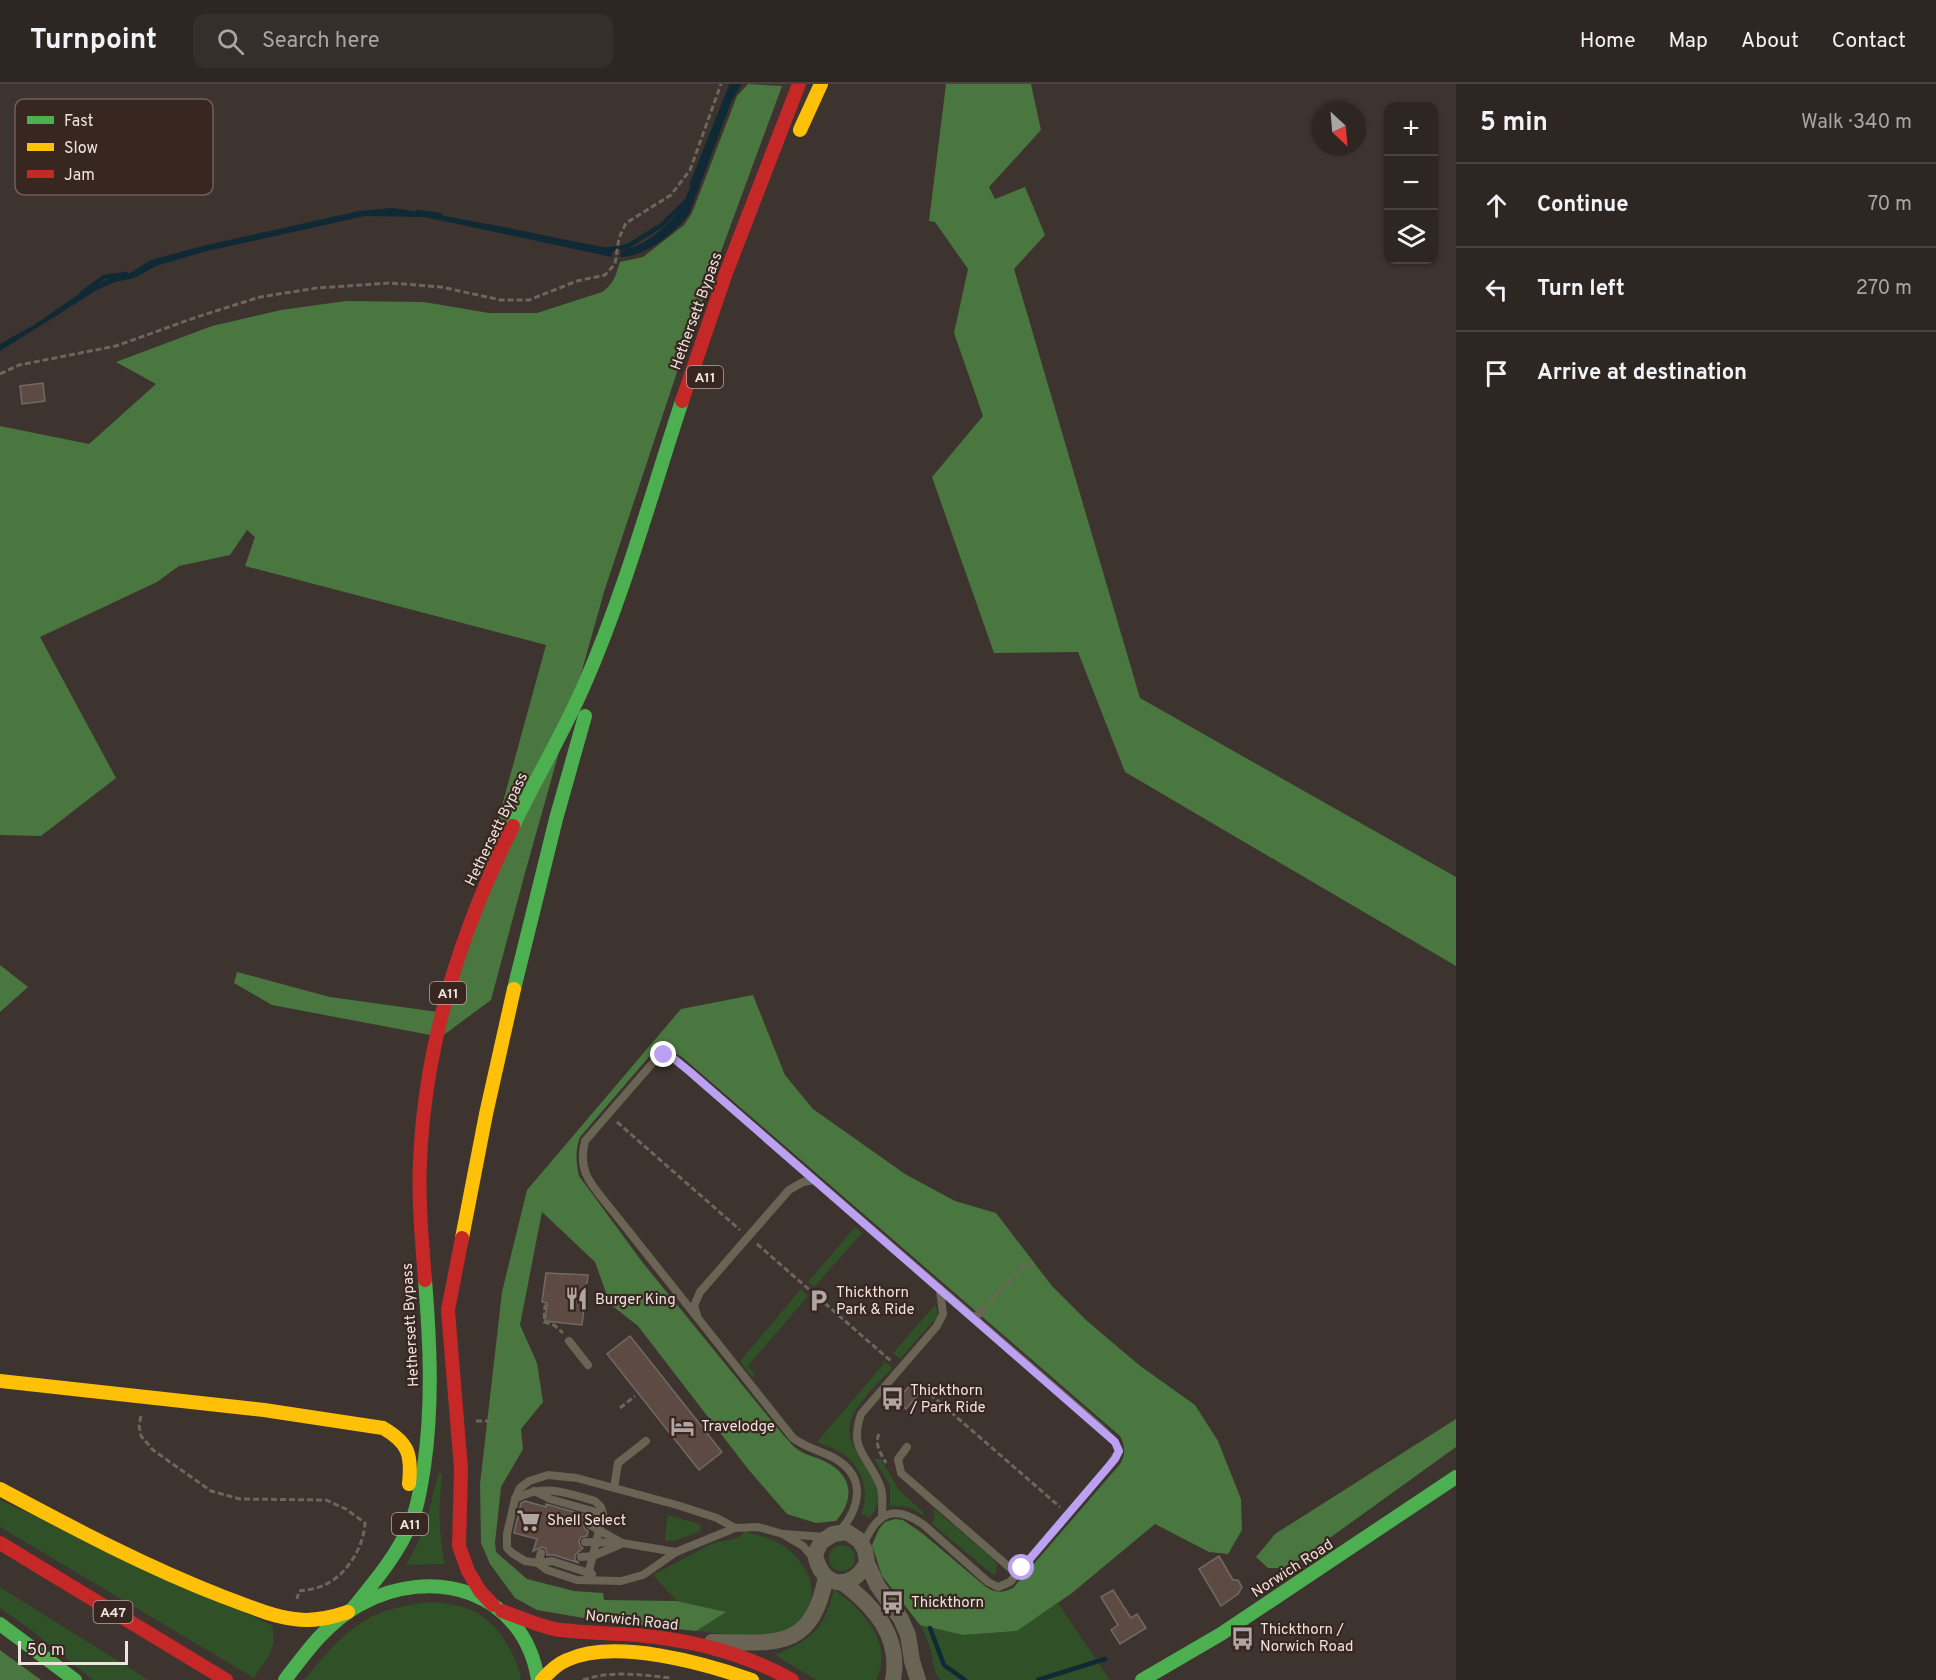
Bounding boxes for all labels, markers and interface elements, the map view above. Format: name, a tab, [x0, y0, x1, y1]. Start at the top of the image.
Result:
search box	[193, 14, 613, 68]
text: Turnpoint	[30, 23, 157, 59]
icon: search	[214, 25, 247, 58]
text: Search here	[262, 28, 379, 55]
text: Home	[1580, 28, 1636, 55]
text: Map	[1669, 28, 1708, 55]
text: About	[1741, 28, 1799, 55]
text: Contact	[1832, 28, 1906, 55]
legend	[15, 99, 213, 195]
north arrow	[1312, 102, 1366, 156]
map controls	[1384, 102, 1438, 264]
button: +	[1384, 102, 1438, 156]
text: 5 min	[1480, 107, 1548, 140]
text: Walk · 340 m	[1801, 110, 1912, 136]
text: Fast	[64, 112, 94, 132]
text: Slow	[64, 139, 98, 159]
button: −	[1384, 156, 1438, 210]
text: Jam	[64, 166, 95, 186]
icon: ahead	[1480, 189, 1513, 222]
text: Continue	[1537, 192, 1628, 219]
text: 70 m	[1868, 192, 1912, 218]
button: layers	[1384, 210, 1438, 264]
street label: Hethersett Bypass	[667, 250, 728, 373]
icon: left	[1480, 273, 1513, 306]
text: Turn left	[1537, 276, 1625, 303]
text: 270 m	[1856, 276, 1912, 302]
icon: arrive	[1480, 357, 1513, 390]
text: Arrive at destination	[1537, 360, 1747, 387]
road number: A11	[687, 366, 723, 388]
street label: Hethersett Bypass	[462, 770, 533, 890]
road number: A11	[430, 982, 466, 1004]
route end	[650, 1041, 676, 1067]
street label: Hethersett Bypass	[399, 1263, 424, 1387]
place label: Thickthorn Park & Ride	[836, 1284, 914, 1320]
restaurant icon: Burger King	[564, 1286, 590, 1312]
parking icon: Thickthorn Park & Ride	[805, 1288, 831, 1314]
place label: Burger King	[595, 1291, 676, 1310]
place label: Thickthorn / Park Ride	[909, 1382, 986, 1418]
bus stop icon: Thickthorn / Park Ride	[879, 1386, 905, 1412]
hotel icon: Travelodge	[670, 1413, 696, 1439]
place label: Travelodge	[701, 1418, 775, 1437]
supermarket icon: Shell Select	[516, 1507, 542, 1533]
place label: Shell Select	[547, 1512, 626, 1531]
road number: A11	[392, 1513, 428, 1535]
street label: Norwich Road	[1248, 1536, 1337, 1603]
route start	[1008, 1554, 1034, 1580]
bus stop icon: Thickthorn	[880, 1589, 906, 1615]
place label: Thickthorn	[911, 1594, 984, 1613]
road number: A47	[94, 1601, 132, 1623]
street label: Norwich Road	[584, 1607, 679, 1636]
place label: Thickthorn / Norwich Road	[1260, 1621, 1354, 1657]
bus stop icon: Thickthorn / Norwich Road	[1229, 1625, 1255, 1651]
scale bar	[18, 1638, 128, 1666]
text: 50 m	[27, 1641, 65, 1661]

